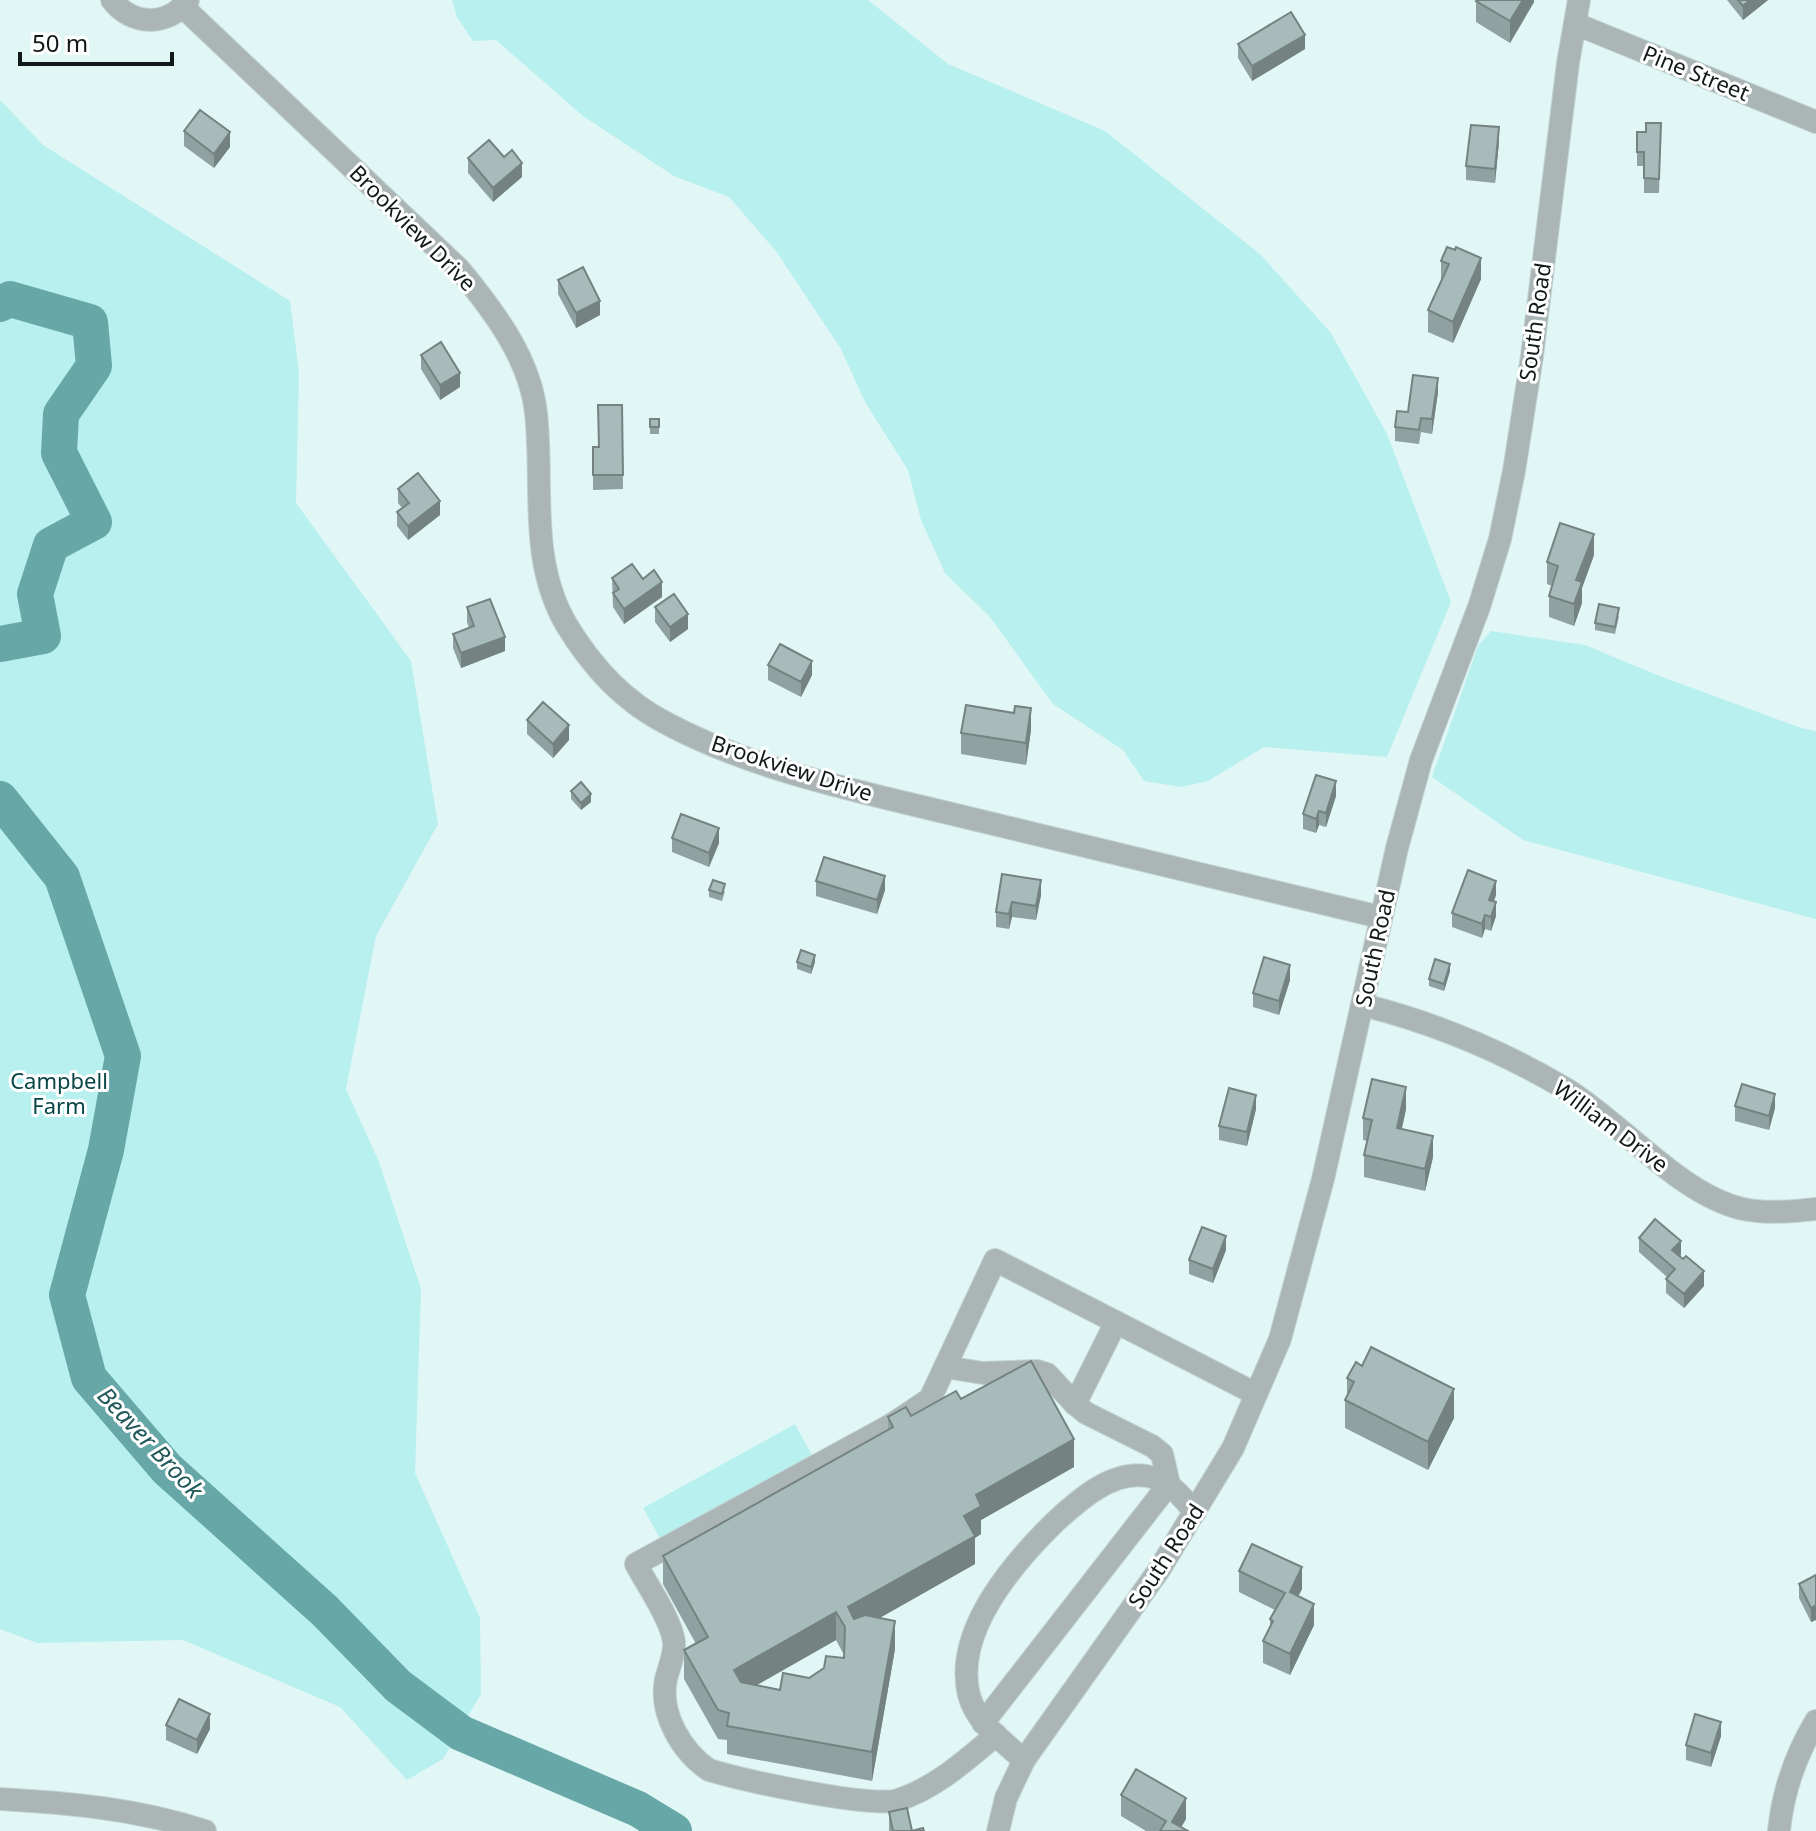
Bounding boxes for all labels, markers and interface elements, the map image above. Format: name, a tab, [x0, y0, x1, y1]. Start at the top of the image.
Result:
scale bar	[20, 16, 172, 66]
text: 50 m	[32, 26, 88, 59]
street label: Pine Street	[1639, 37, 1754, 107]
street label: Brookview Drive	[344, 157, 484, 297]
street label: South Road	[1511, 261, 1557, 383]
street label: Brookview Drive	[708, 727, 877, 807]
street label: South Road	[1347, 886, 1401, 1009]
park label: Campbell Farm	[10, 1065, 108, 1120]
street label: William Drive	[1548, 1072, 1675, 1178]
water label: Beaver Brook	[91, 1379, 212, 1506]
street label: South Road	[1120, 1497, 1210, 1614]

